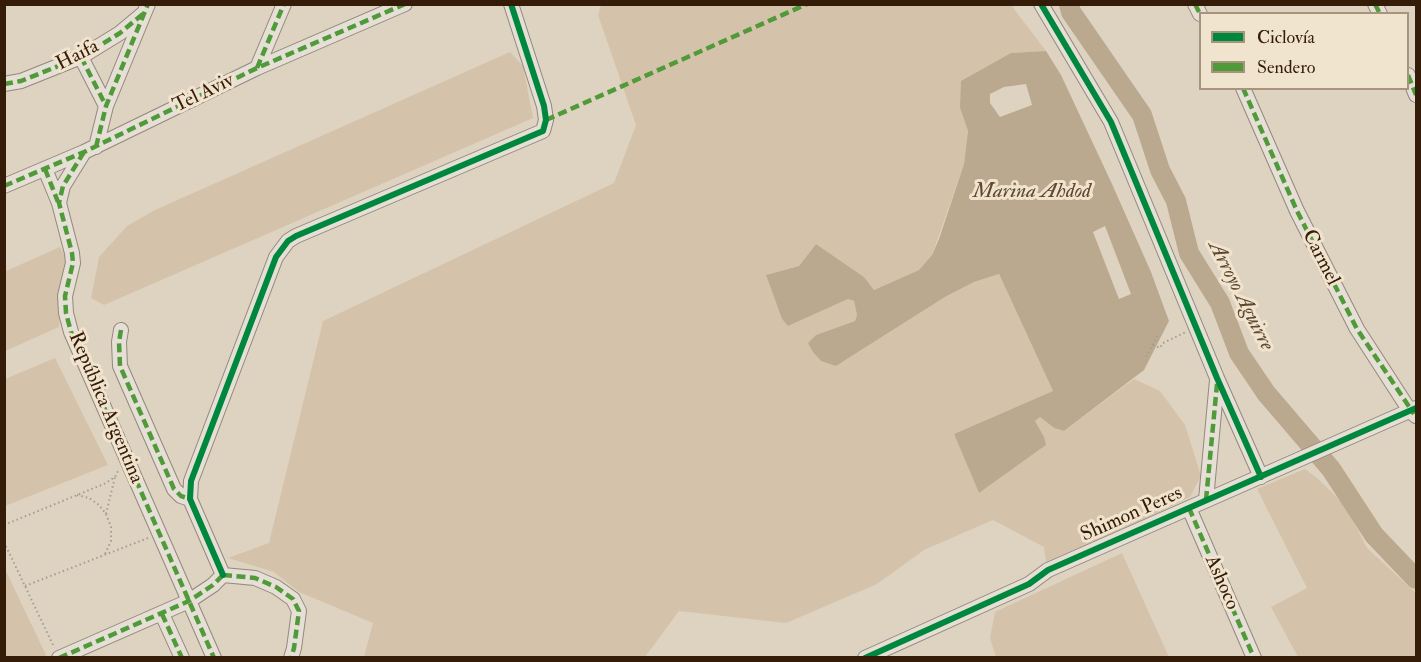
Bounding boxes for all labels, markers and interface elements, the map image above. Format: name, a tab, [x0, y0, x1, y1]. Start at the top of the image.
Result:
legend	[1199, 12, 1409, 90]
text: Ciclovía	[1257, 26, 1315, 49]
street label: Haifa	[53, 35, 103, 77]
text: Sendero	[1257, 56, 1315, 79]
street label: Tel Aviv	[170, 69, 238, 119]
water label: Marina Ahdod	[973, 179, 1091, 205]
street label: Carmel	[1296, 226, 1344, 290]
water label: Arroyo Aguirre	[1202, 237, 1278, 355]
street label: República Argentina	[62, 329, 148, 487]
street label: Shimon Peres	[1077, 482, 1187, 548]
street label: Ashoco	[1198, 552, 1244, 614]

